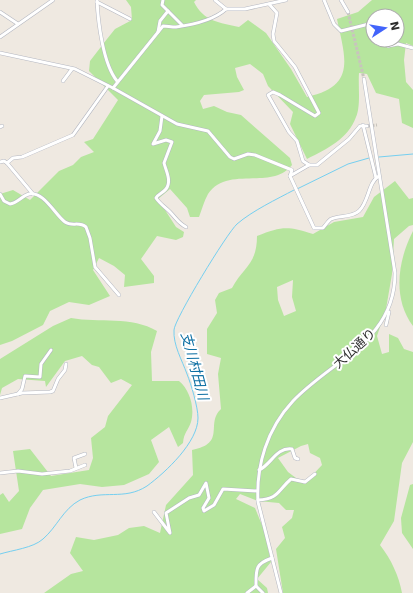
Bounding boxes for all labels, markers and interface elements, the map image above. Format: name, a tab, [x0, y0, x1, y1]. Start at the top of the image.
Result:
north arrow	[365, 8, 405, 48]
text: N	[387, 20, 402, 32]
street label: 大仏通り	[330, 325, 379, 371]
water label: 支川村田川	[178, 330, 212, 404]

